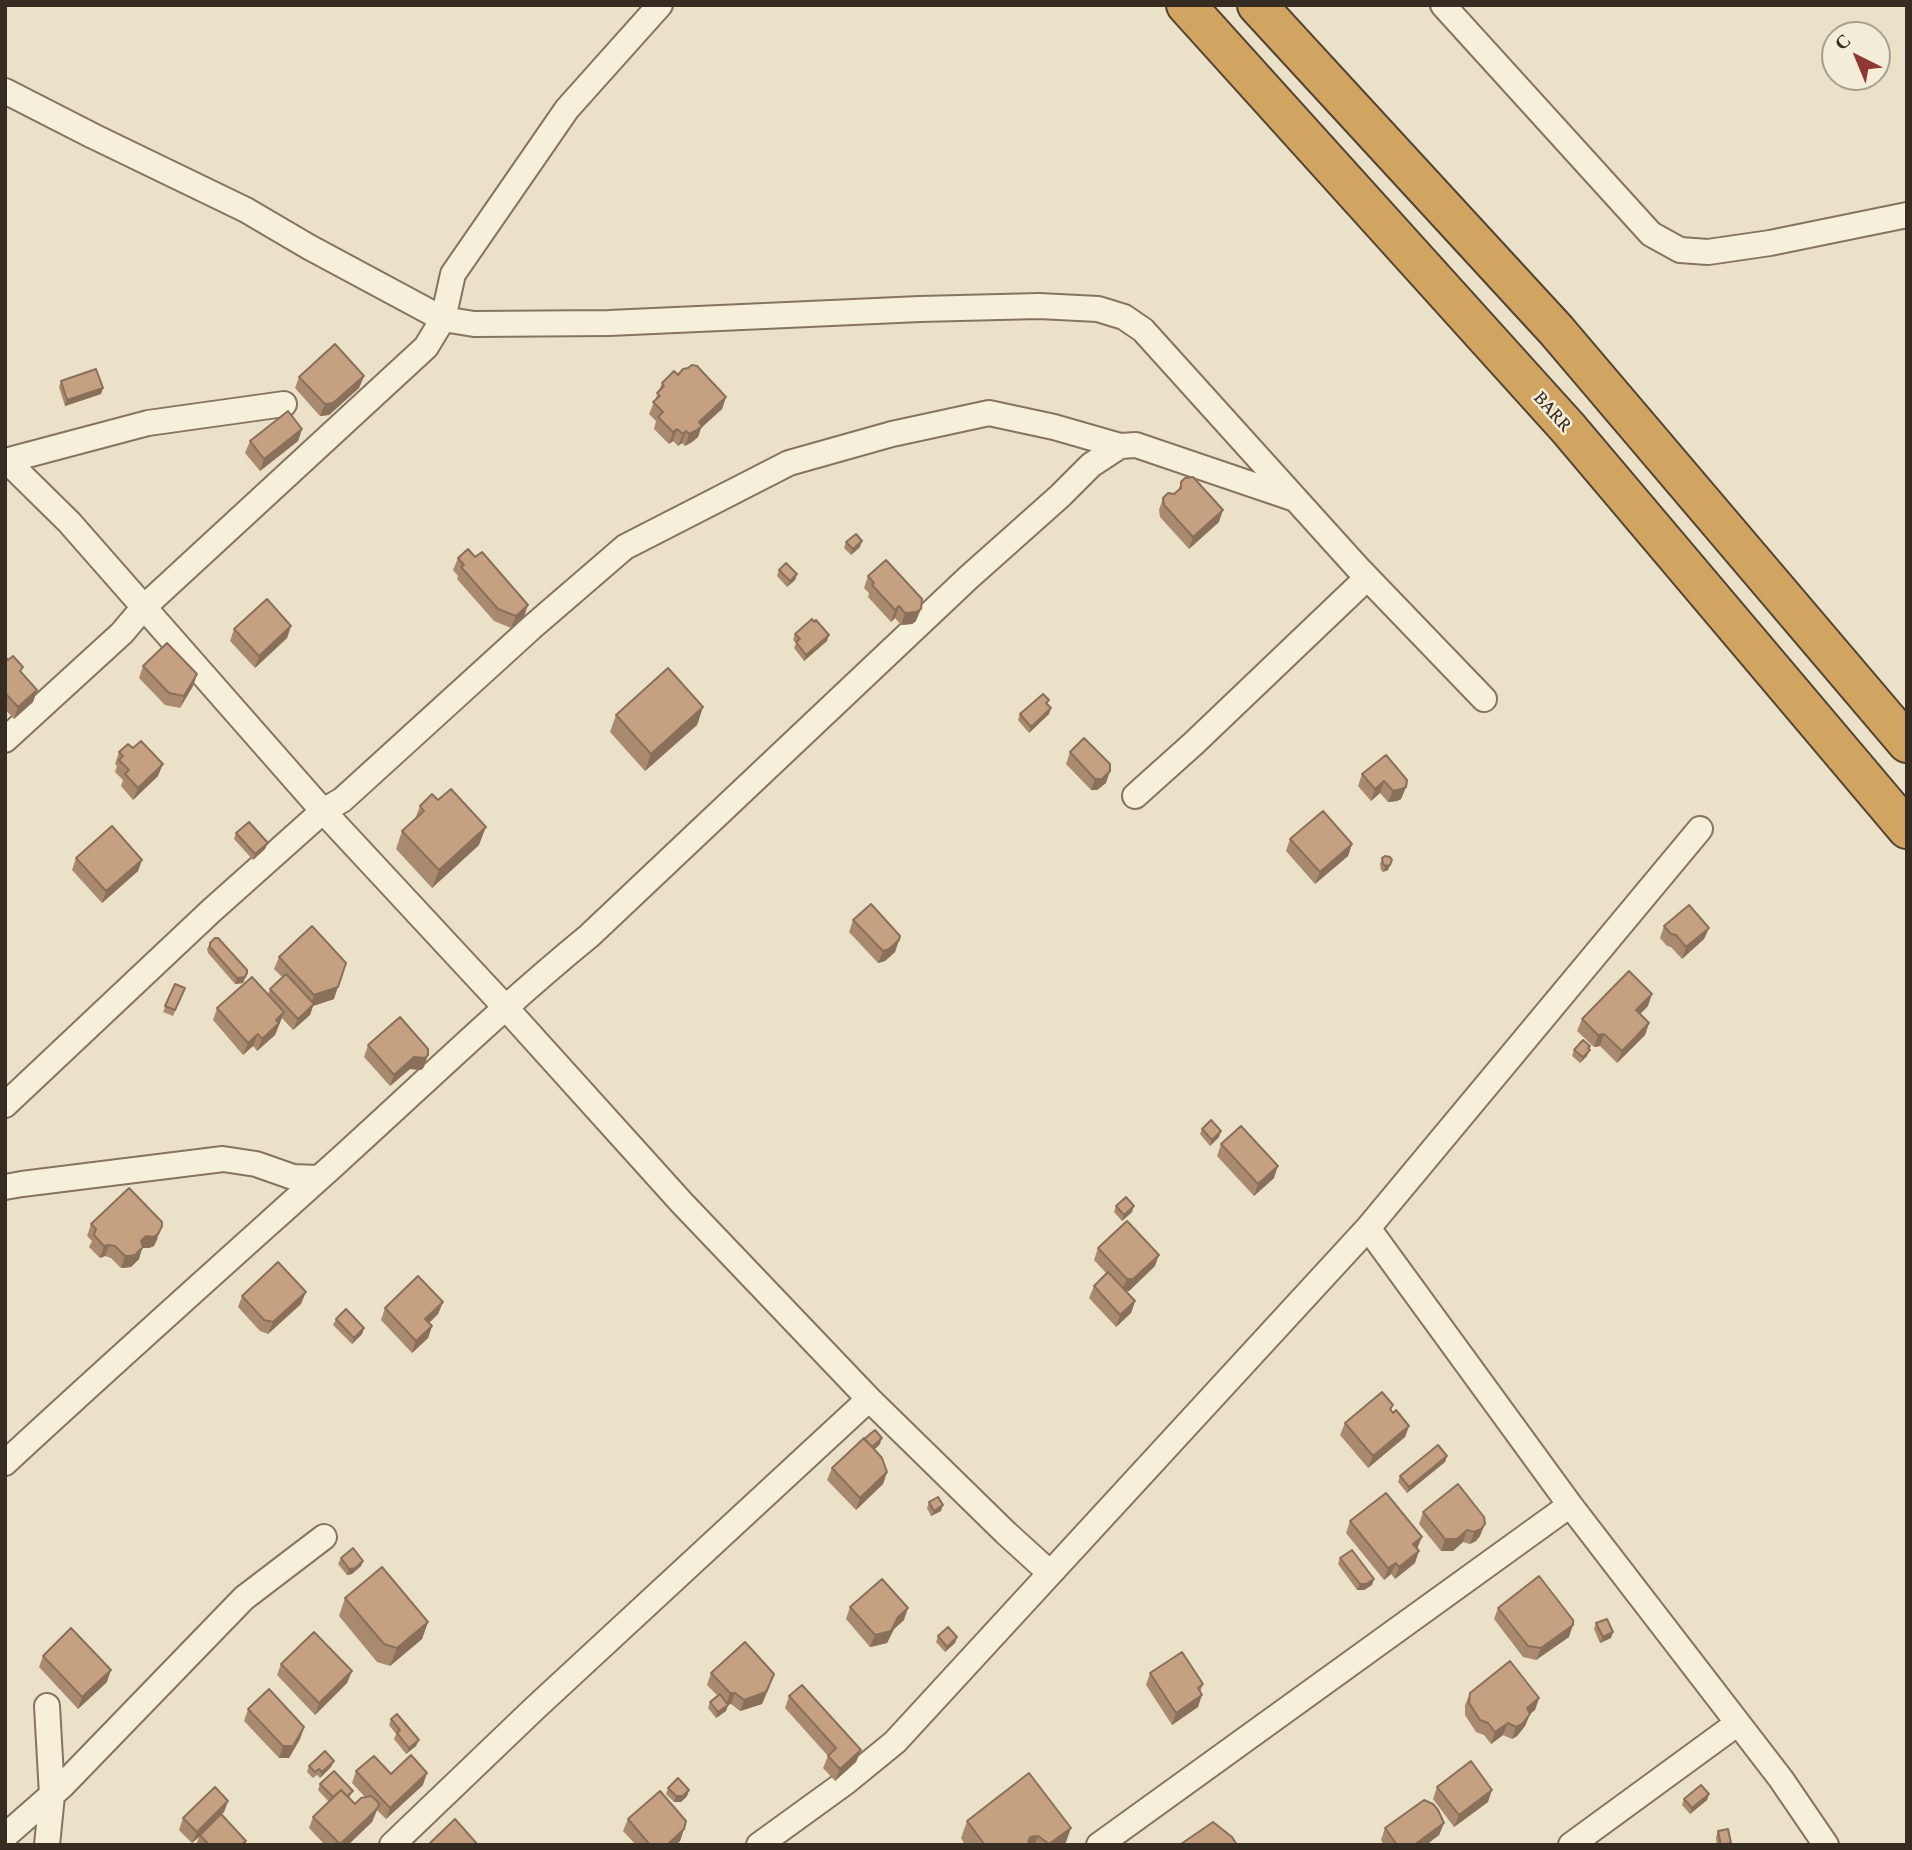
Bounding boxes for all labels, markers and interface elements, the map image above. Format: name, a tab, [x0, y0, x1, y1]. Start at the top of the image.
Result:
north arrow	[1821, 21, 1891, 91]
text: С	[1831, 29, 1855, 54]
street label: BARR	[1528, 385, 1578, 437]

